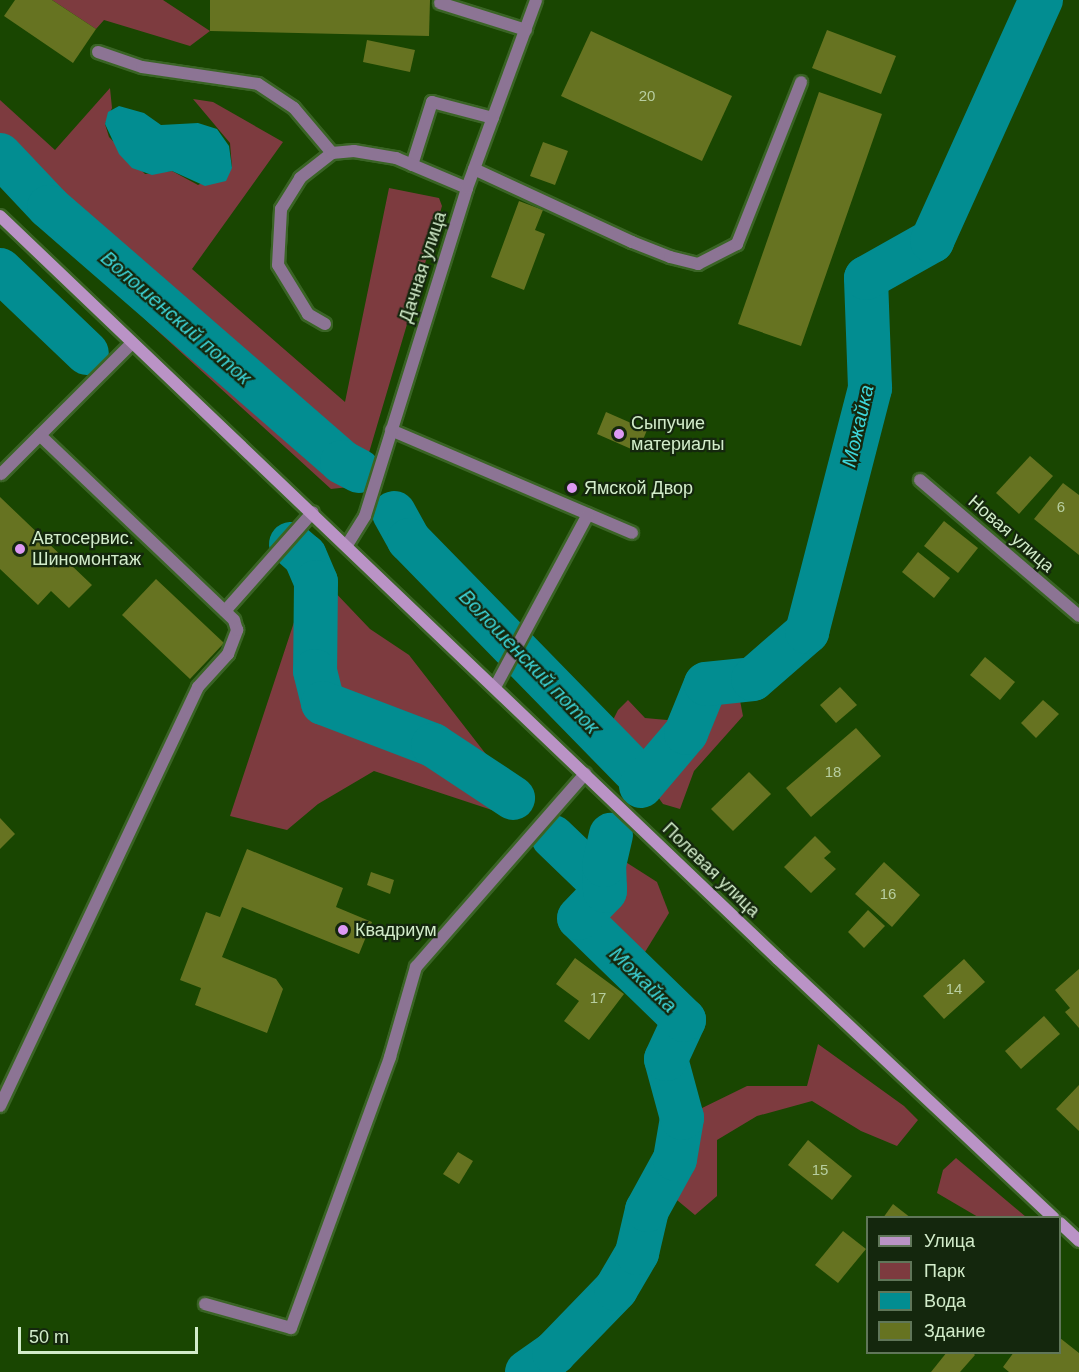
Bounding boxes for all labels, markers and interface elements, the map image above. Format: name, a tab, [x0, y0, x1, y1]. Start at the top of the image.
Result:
house number: 20	[639, 87, 655, 105]
street label: Дачная улица	[395, 209, 451, 325]
water label: Волошенский поток	[96, 246, 256, 390]
water label: Можайка	[837, 382, 879, 470]
place label: Сыпучие материалы	[631, 413, 725, 456]
marker: Сыпучие материалы	[612, 427, 626, 441]
place label: Ямской Двор	[584, 477, 693, 499]
marker: Ямской Двор	[565, 481, 579, 495]
street label: Новая улица	[964, 491, 1058, 577]
house number: 6	[1057, 498, 1065, 516]
place label: Автосервис. Шиномонтаж	[32, 528, 141, 570]
marker: Автосервис. Шиномонтаж	[13, 542, 27, 556]
water label: Волошенский поток	[454, 585, 604, 739]
house number: 18	[825, 763, 841, 781]
street label: Полевая улица	[658, 818, 764, 922]
house number: 16	[880, 885, 896, 903]
place label: Квадриум	[355, 919, 437, 941]
marker: Квадриум	[336, 923, 350, 937]
water label: Можайка	[604, 942, 682, 1018]
house number: 14	[946, 980, 962, 998]
house number: 17	[590, 989, 606, 1007]
house number: 15	[812, 1161, 828, 1179]
legend	[866, 1216, 1061, 1354]
text: Улица	[924, 1231, 975, 1251]
text: Парк	[924, 1261, 965, 1281]
text: Вода	[924, 1291, 966, 1311]
scale bar	[21, 1315, 201, 1353]
text: Здание	[924, 1321, 985, 1341]
text: 50 m	[29, 1327, 69, 1347]

